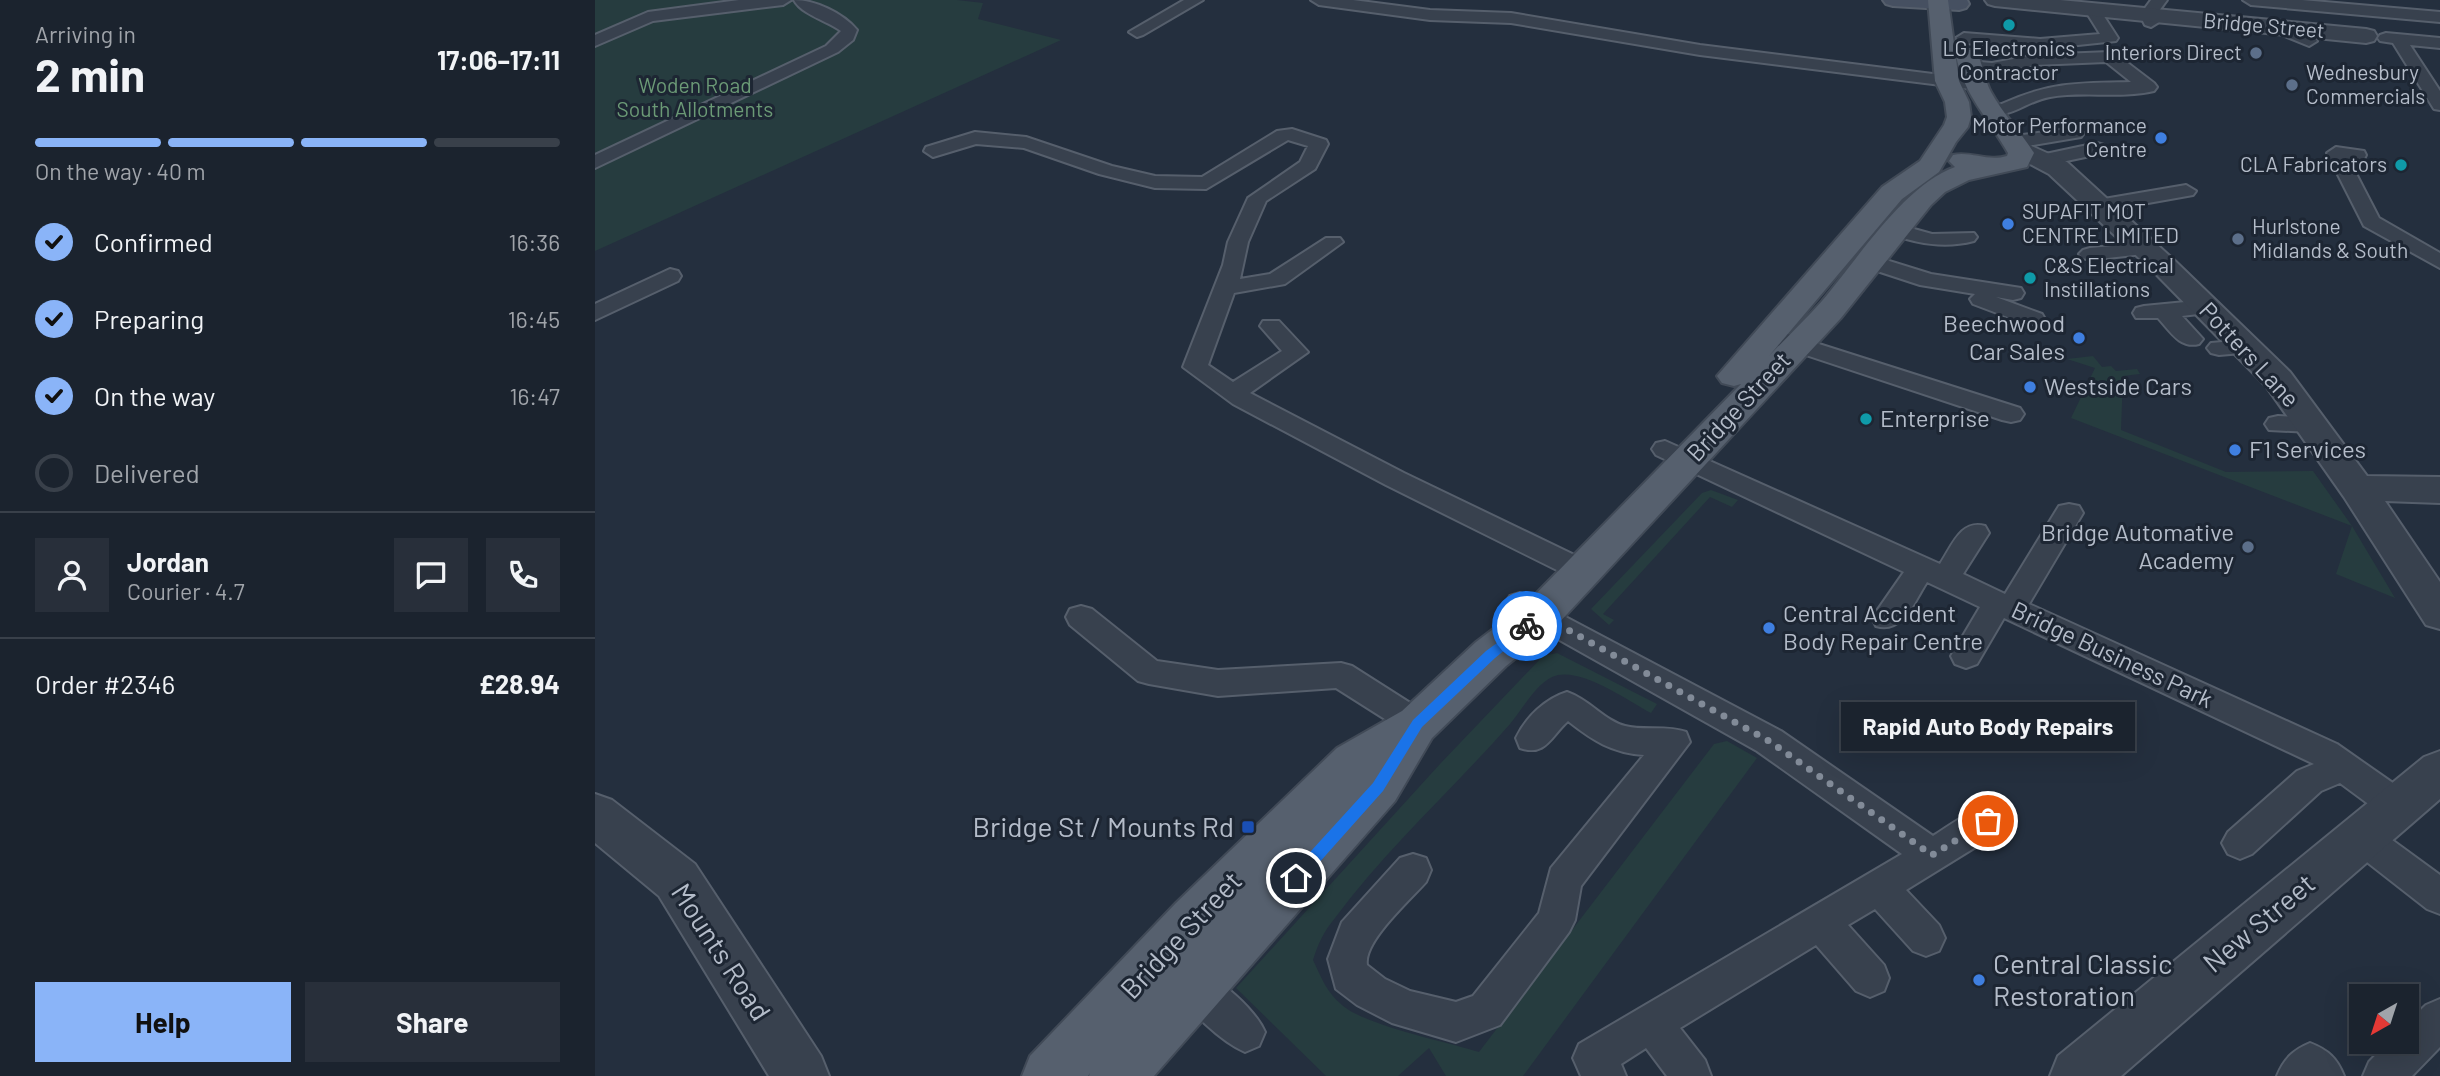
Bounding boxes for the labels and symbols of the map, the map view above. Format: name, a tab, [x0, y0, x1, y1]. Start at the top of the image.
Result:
street label: Bridge Street	[2202, 7, 2326, 42]
marker: LG Electronics Contractor	[2001, 17, 2017, 33]
place label: LG Electronics Contractor	[1943, 35, 2075, 84]
place label: Interiors Direct	[2105, 39, 2242, 64]
marker: Interiors Direct	[2248, 45, 2264, 61]
place label: Wednesbury Commercials	[2306, 59, 2425, 108]
park label: Woden Road South Allotments	[617, 72, 773, 121]
marker: Wednesbury Commercials	[2284, 77, 2300, 93]
place label: Motor Performance Centre	[1972, 112, 2147, 161]
marker: Motor Performance Centre	[2153, 130, 2169, 146]
place label: CLA Fabricators	[2240, 151, 2387, 176]
marker: CLA Fabricators	[2393, 157, 2409, 173]
place label: SUPAFIT MOT CENTRE LIMITED	[2022, 198, 2179, 247]
place label: Hurlstone Midlands & South	[2252, 213, 2408, 262]
marker: SUPAFIT MOT CENTRE LIMITED	[2000, 216, 2016, 232]
marker: Hurlstone Midlands & South	[2230, 231, 2246, 247]
place label: C&S Electrical Instillations	[2044, 252, 2174, 301]
marker: C&S Electrical Instillations	[2022, 270, 2038, 286]
street label: Potters Lane	[2194, 295, 2306, 413]
place label: Beechwood Car Sales	[1943, 308, 2065, 365]
marker: Beechwood Car Sales	[2071, 330, 2087, 346]
street label: Bridge Street	[1680, 345, 1796, 467]
place label: Westside Cars	[2044, 371, 2192, 400]
marker: Westside Cars	[2022, 379, 2038, 395]
place label: Enterprise	[1880, 403, 1990, 432]
marker: Enterprise	[1858, 411, 1874, 427]
place label: F1 Services	[2249, 434, 2366, 463]
marker: F1 Services	[2227, 442, 2243, 458]
place label: Bridge Automative Academy	[2041, 517, 2234, 574]
marker: Bridge Automative Academy	[2240, 539, 2256, 555]
courier	[1492, 591, 1562, 661]
street label: Bridge Business Park	[2007, 594, 2218, 713]
place label: Central Accident Body Repair Centre	[1783, 598, 1983, 655]
marker: Central Accident Body Repair Centre	[1761, 620, 1777, 636]
callout: Rapid Auto Body Repairs	[1841, 702, 2135, 751]
pin	[1958, 791, 2018, 851]
place label: Bridge St / Mounts Rd	[972, 809, 1234, 843]
marker: Bridge St / Mounts Rd	[1240, 819, 1256, 835]
pin	[1266, 848, 1326, 908]
street label: Bridge Street	[1113, 863, 1248, 1005]
street label: New Street	[2195, 866, 2321, 979]
street label: Mounts Road	[665, 877, 779, 1026]
place label: Central Classic Restoration	[1993, 946, 2173, 1012]
marker: Central Classic Restoration	[1971, 972, 1987, 988]
north arrow	[2349, 984, 2419, 1054]

